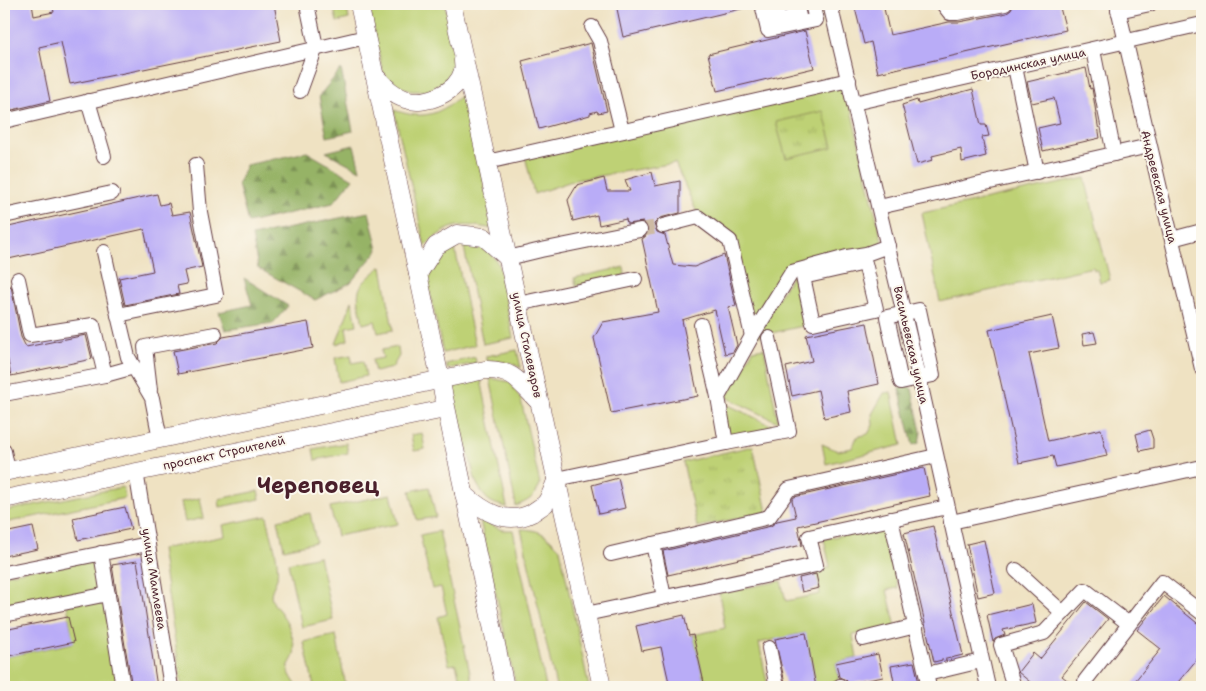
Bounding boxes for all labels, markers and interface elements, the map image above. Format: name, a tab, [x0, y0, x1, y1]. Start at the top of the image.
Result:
street label: Бородинская улица	[969, 44, 1088, 84]
street label: Андреевская улица	[1137, 129, 1181, 246]
street label: Васильевская улица	[890, 285, 932, 406]
street label: улица Сталеваров	[508, 291, 546, 399]
street label: проспект Строителей	[161, 432, 287, 474]
district label: Череповец	[257, 471, 379, 500]
street label: улица Мамлеева	[138, 527, 170, 631]

